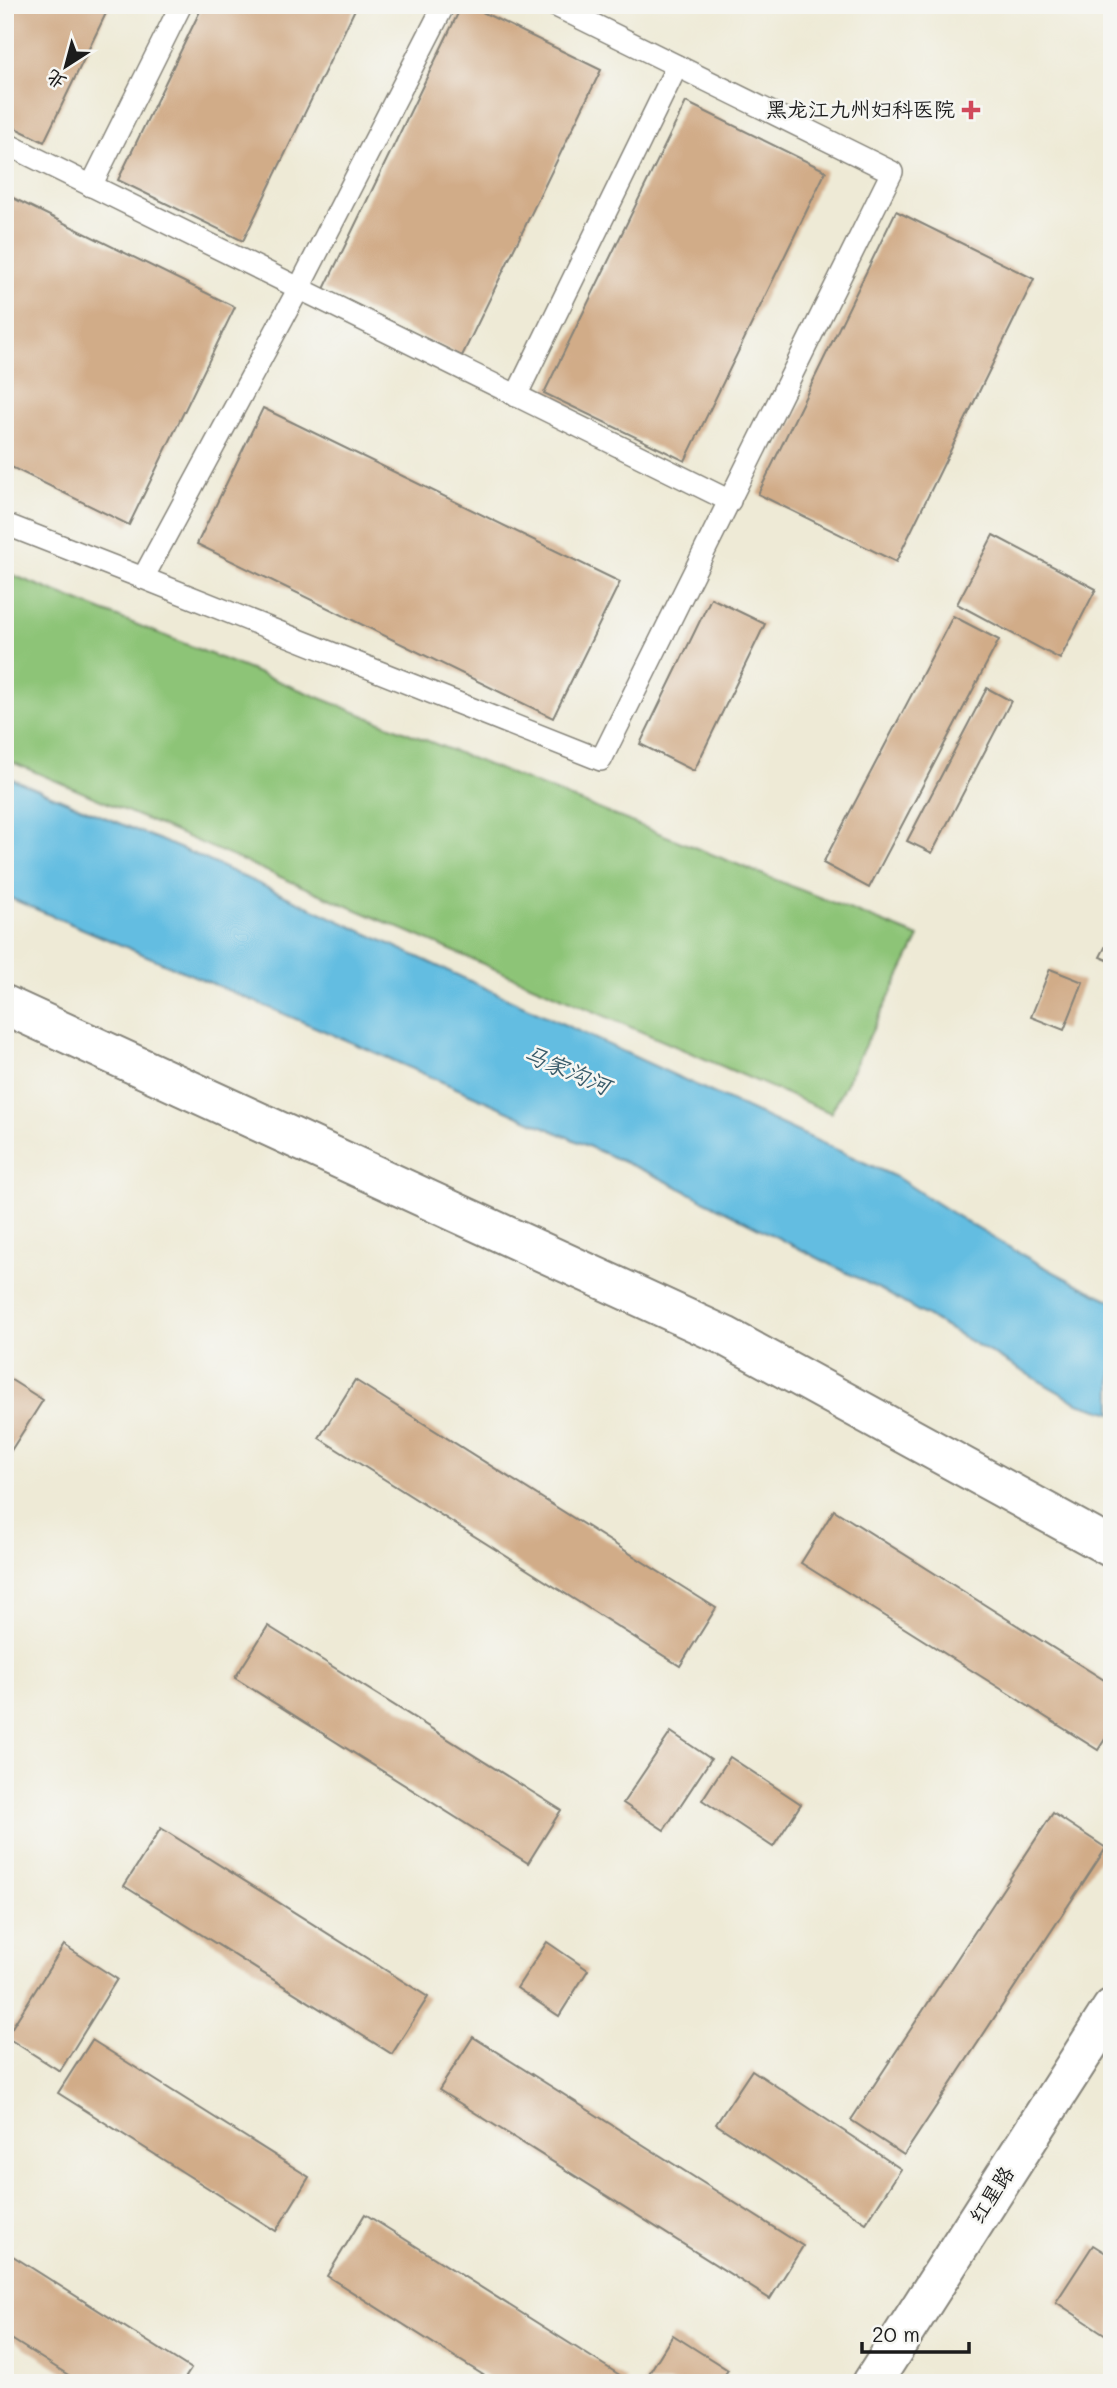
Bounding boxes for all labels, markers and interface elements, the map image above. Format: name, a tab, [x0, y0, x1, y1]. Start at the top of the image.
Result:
north arrow	[32, 32, 102, 102]
text: 北	[41, 64, 71, 96]
place label: 黑龙江九州妇科医院	[766, 95, 955, 122]
marker: 黑龙江九州妇科医院	[961, 100, 981, 120]
water label: 马家沟河	[519, 1037, 619, 1102]
street label: 红星路	[962, 2160, 1019, 2228]
scale bar	[862, 2311, 968, 2355]
text: 20 m	[872, 2320, 920, 2347]

